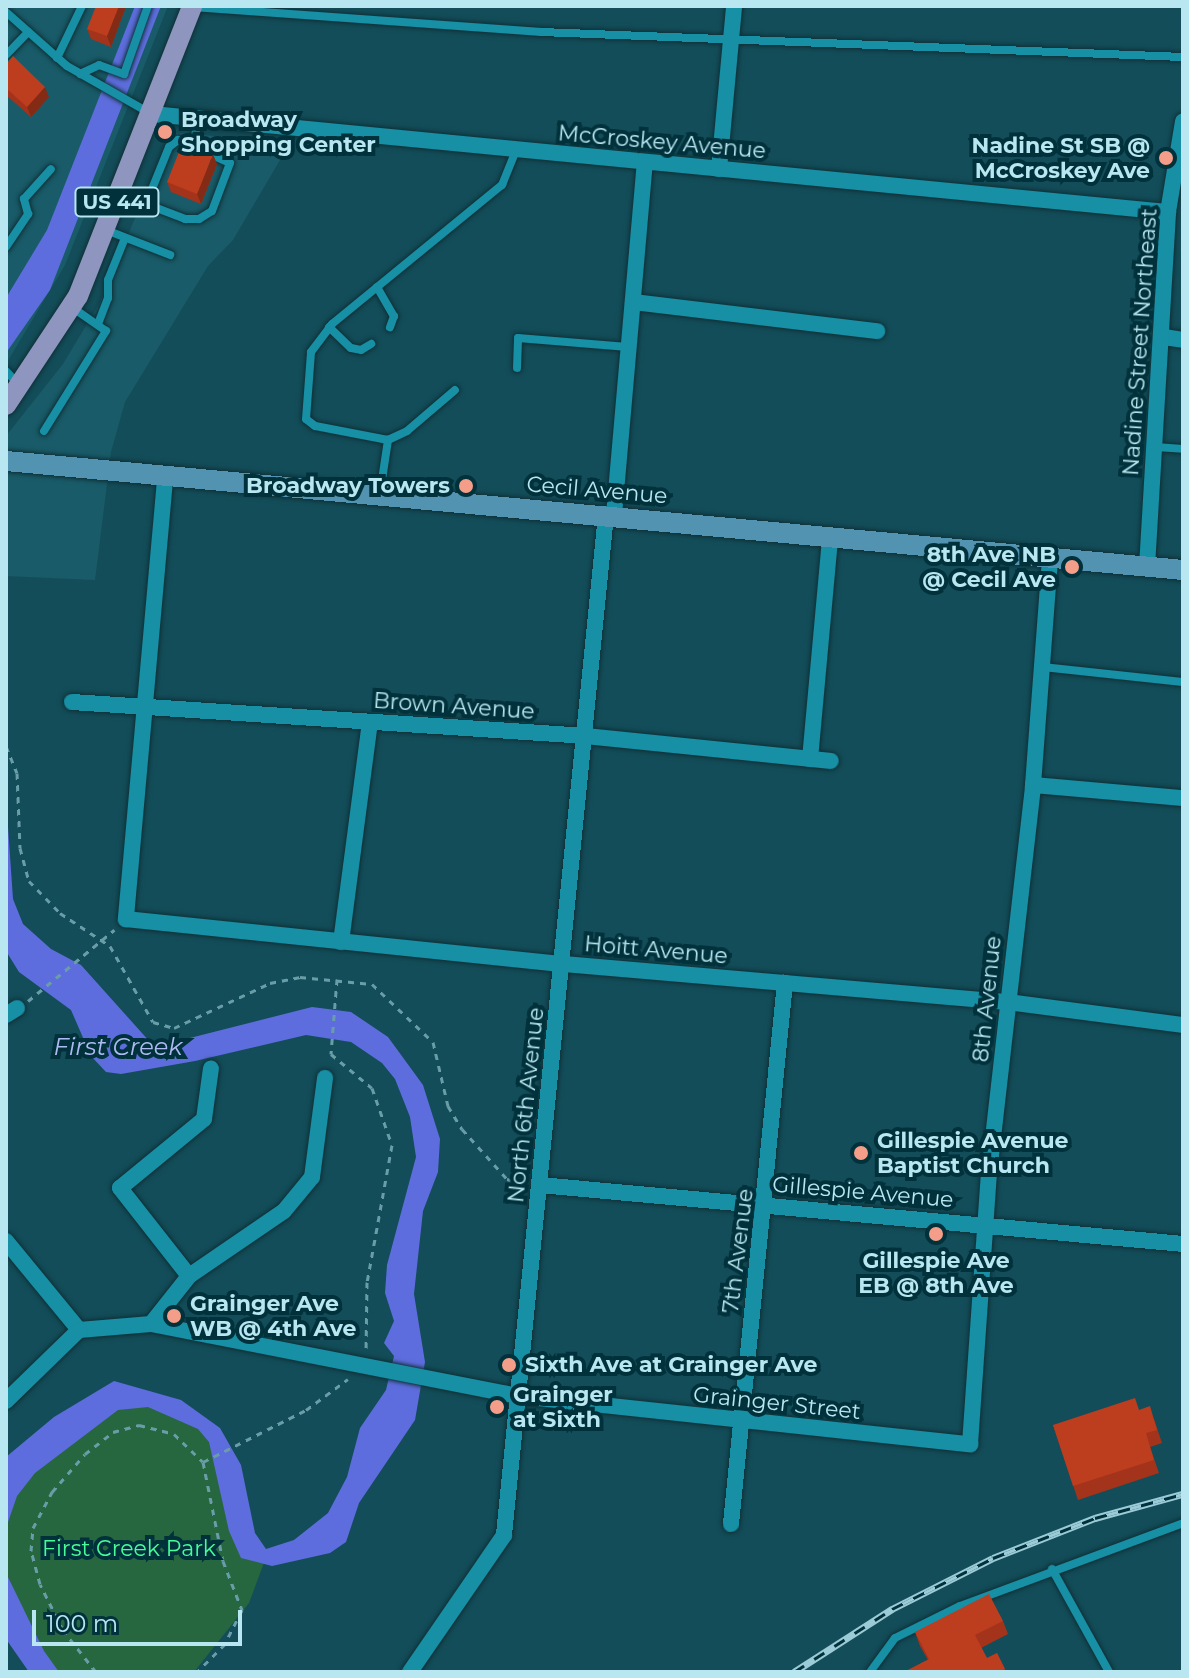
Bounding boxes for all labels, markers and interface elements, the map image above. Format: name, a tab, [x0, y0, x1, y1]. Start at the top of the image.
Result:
place label: Broadway Shopping Center	[181, 106, 376, 158]
street label: McCroskey Avenue	[557, 120, 767, 164]
marker: Broadway Shopping Center	[156, 123, 174, 141]
place label: Nadine St SB @ McCroskey Ave	[972, 132, 1150, 184]
marker: Nadine St SB @ McCroskey Ave	[1157, 149, 1175, 167]
road number: US 441	[73, 186, 161, 218]
street label: Nadine Street Northeast	[1117, 207, 1163, 477]
street label: Cecil Avenue	[526, 471, 668, 509]
place label: Broadway Towers	[246, 473, 450, 499]
marker: Broadway Towers	[457, 477, 475, 495]
place label: 8th Ave NB @ Cecil Ave	[922, 541, 1056, 592]
marker: 8th Ave NB @ Cecil Ave	[1063, 558, 1081, 576]
street label: Brown Avenue	[372, 687, 536, 725]
street label: Hoitt Avenue	[583, 931, 729, 969]
street label: 8th Avenue	[967, 935, 1007, 1063]
street label: North 6th Avenue	[503, 1006, 549, 1204]
water label: First Creek	[54, 1033, 182, 1061]
place label: Gillespie Avenue Baptist Church	[877, 1127, 1068, 1178]
marker: Gillespie Avenue Baptist Church	[852, 1144, 870, 1162]
street label: Gillespie Avenue	[771, 1171, 955, 1213]
street label: 7th Avenue	[717, 1187, 759, 1315]
marker: Gillespie Ave EB @ 8th Ave	[927, 1225, 945, 1243]
place label: Gillespie Ave EB @ 8th Ave	[858, 1247, 1014, 1298]
place label: Grainger Ave WB @ 4th Ave	[190, 1290, 356, 1342]
marker: Grainger Ave WB @ 4th Ave	[165, 1307, 183, 1325]
place label: Sixth Ave at Grainger Ave	[525, 1352, 817, 1378]
marker: Sixth Ave at Grainger Ave	[500, 1356, 518, 1374]
place label: Grainger at Sixth	[513, 1381, 613, 1432]
street label: Grainger Street	[692, 1381, 862, 1425]
marker: Grainger at Sixth	[488, 1398, 506, 1416]
park label: First Creek Park	[42, 1536, 216, 1562]
scale bar	[36, 1594, 246, 1644]
text: 100 m	[46, 1609, 118, 1638]

